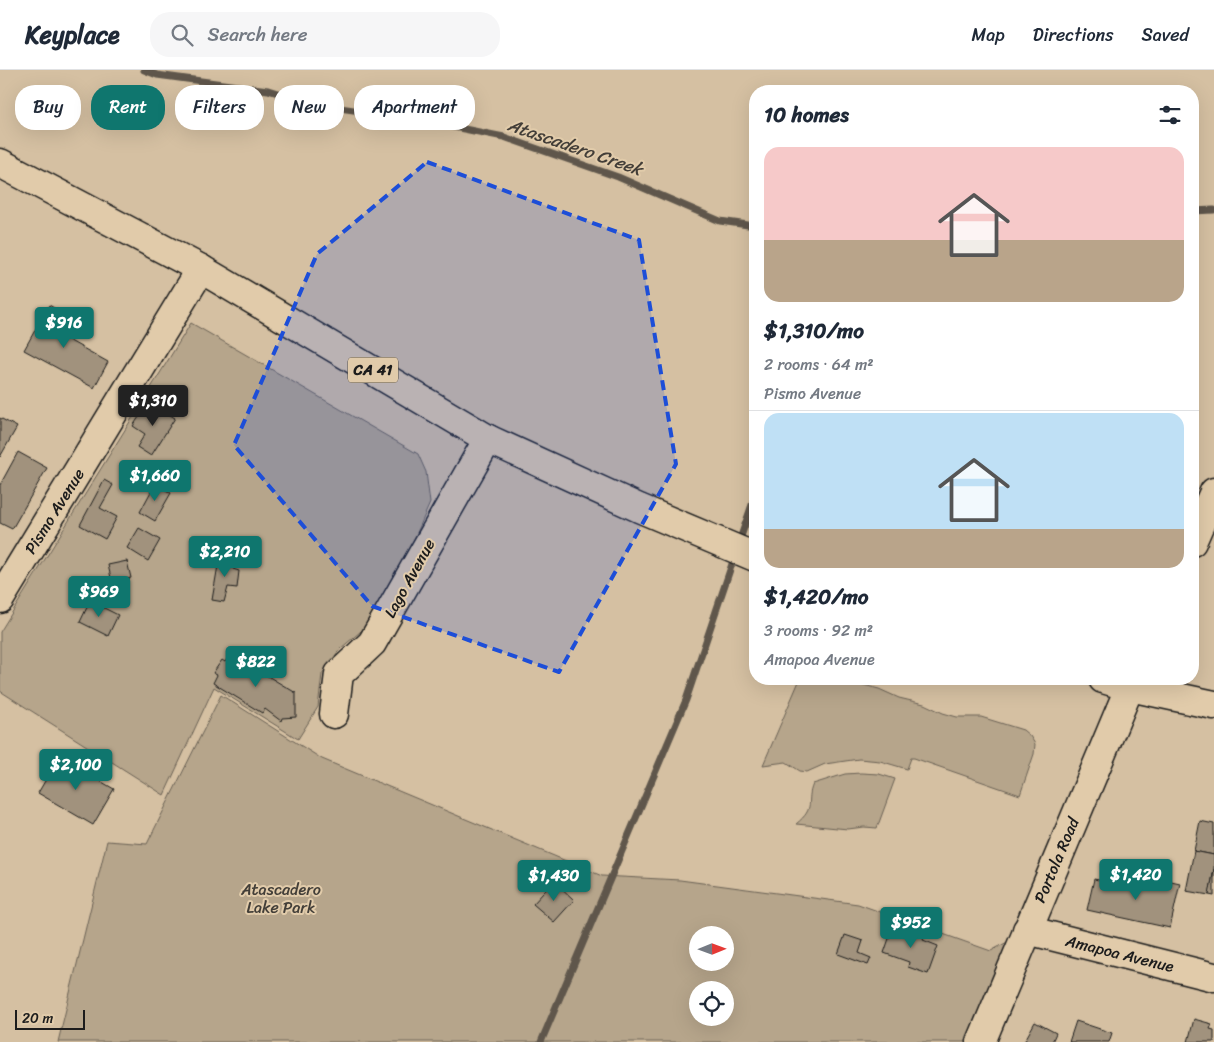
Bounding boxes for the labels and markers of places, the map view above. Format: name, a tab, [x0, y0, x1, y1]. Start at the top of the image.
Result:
pin: $916	[34, 306, 94, 349]
pin: $1,310	[112, 384, 194, 427]
pin: $1,660	[114, 460, 196, 502]
pin: $2,210	[184, 536, 266, 578]
pin: $969	[69, 576, 129, 618]
pin: $822	[226, 646, 286, 688]
pin: $2,100	[35, 748, 117, 791]
pin: $1,420	[1095, 858, 1177, 901]
pin: $1,430	[513, 860, 595, 902]
pin: $952	[881, 906, 941, 949]

